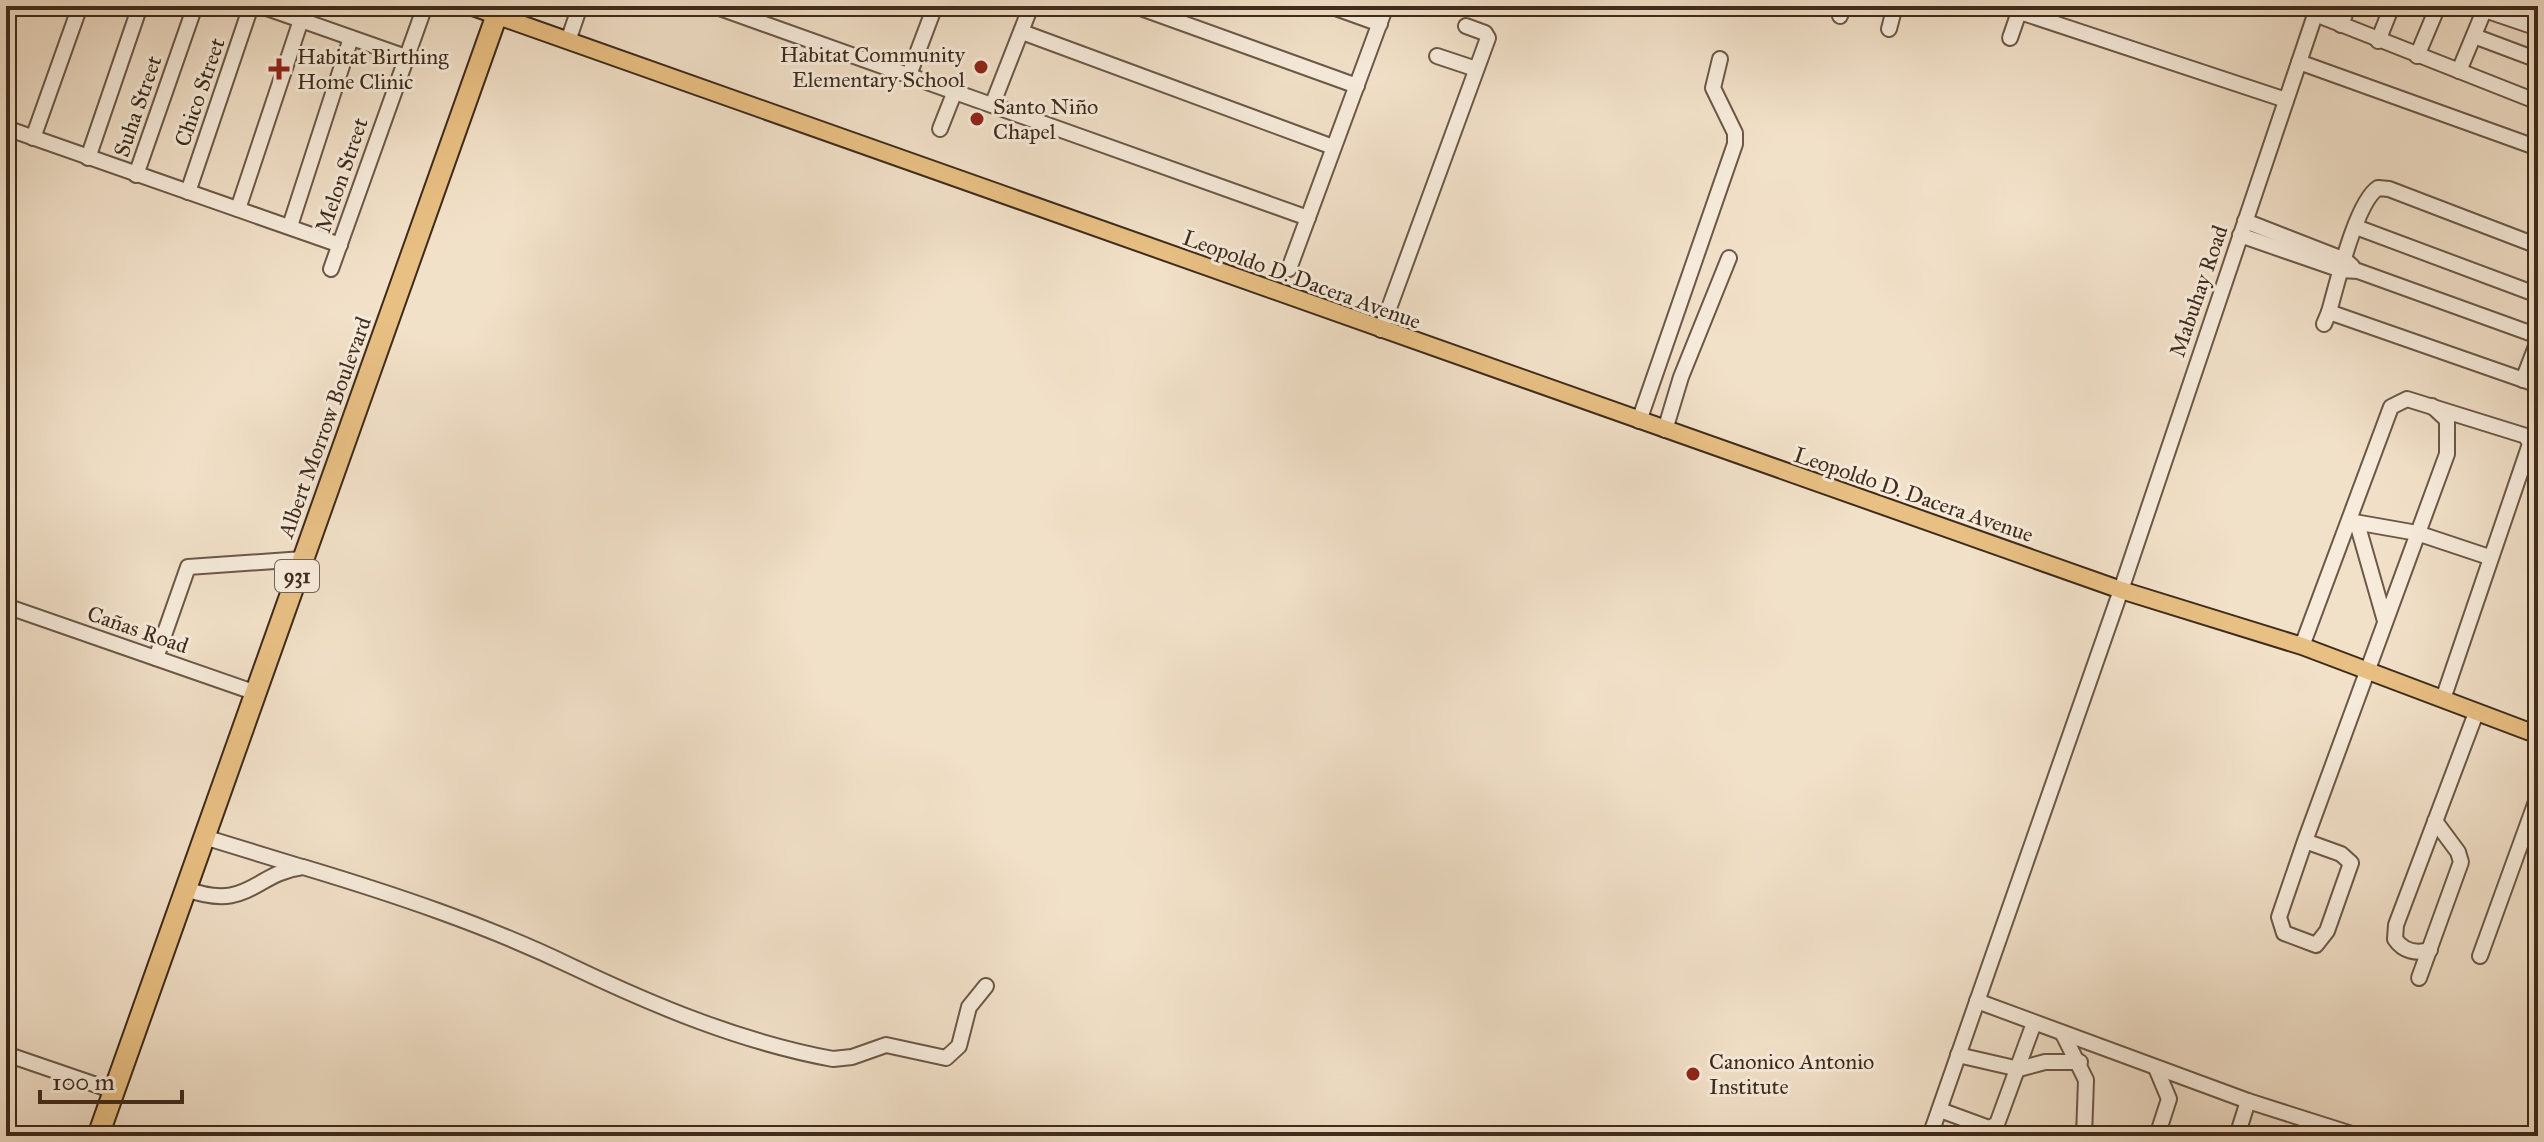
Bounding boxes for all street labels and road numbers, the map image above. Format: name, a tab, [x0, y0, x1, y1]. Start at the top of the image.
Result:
street label: Chico Street	[168, 34, 231, 150]
street label: Suha Street	[108, 52, 167, 160]
street label: Melon Street	[309, 114, 374, 236]
street label: Mabuhay Road	[2163, 222, 2234, 361]
street label: Leopoldo D. Dacera Avenue	[1179, 224, 1425, 335]
street label: Albert Morrow Boulevard	[272, 313, 377, 542]
street label: Leopoldo D. Dacera Avenue	[1791, 441, 2037, 548]
road number: 931	[275, 560, 319, 592]
street label: Cañas Road	[84, 600, 192, 659]

